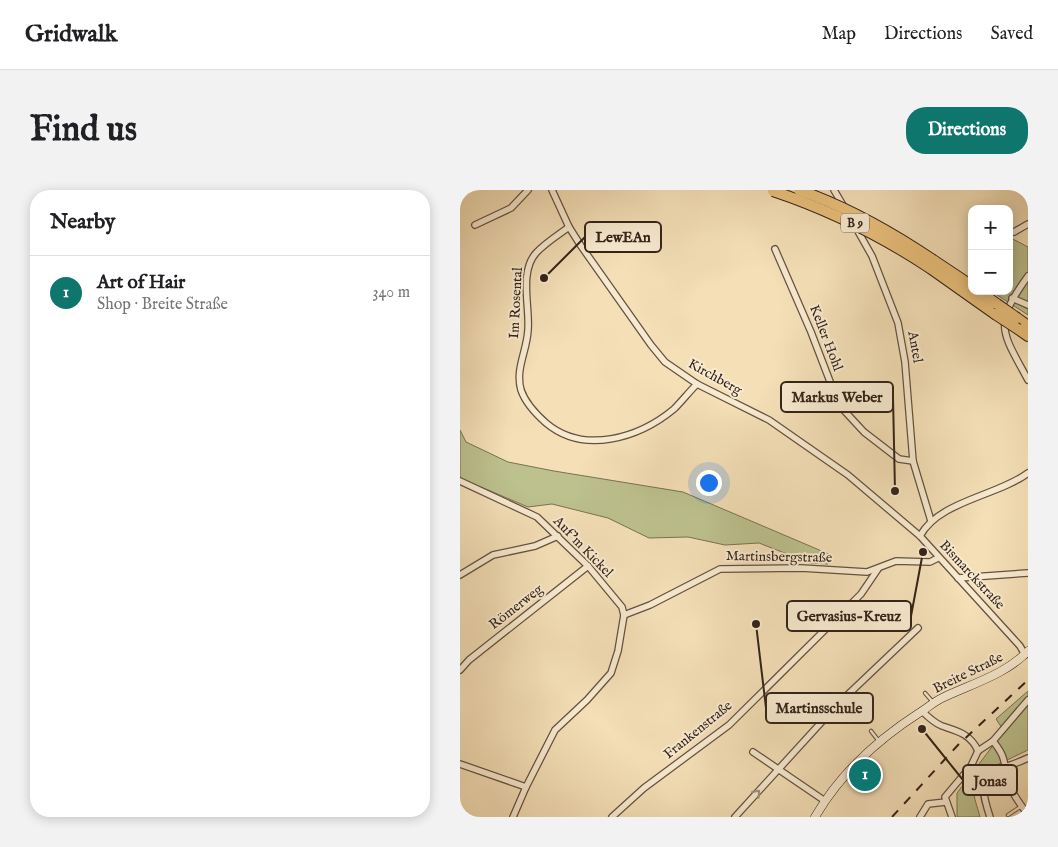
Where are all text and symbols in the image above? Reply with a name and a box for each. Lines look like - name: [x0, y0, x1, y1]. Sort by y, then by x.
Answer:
- text: Gridwalk: [25, 19, 117, 50]
- text: Map: [822, 23, 856, 46]
- text: Directions: [884, 23, 962, 46]
- text: Saved: [990, 23, 1033, 46]
- button: Directions: [906, 107, 1028, 154]
- text: Find us: [30, 108, 137, 153]
- map controls: [968, 205, 1013, 295]
- button: +: [968, 205, 1013, 250]
- text: Nearby: [50, 209, 115, 236]
- road number: B 9: [841, 213, 869, 232]
- callout: LewEAn: [585, 222, 661, 252]
- text: LewEAn: [595, 228, 651, 247]
- button: −: [968, 250, 1013, 295]
- street label: Im Rosental: [505, 267, 527, 339]
- text: Art of Hair: [97, 271, 185, 295]
- text: 1: [63, 283, 69, 303]
- text: 340 m: [372, 283, 410, 303]
- text: Shop · Breite Straße: [97, 295, 228, 315]
- street label: Keller Hohl: [805, 302, 847, 374]
- street label: Antel: [903, 329, 927, 364]
- street label: Kirchberg: [685, 355, 746, 399]
- callout: Markus Weber: [781, 382, 893, 412]
- text: Markus Weber: [791, 388, 883, 407]
- your location: [696, 470, 722, 496]
- street label: Auf'm Kickel: [548, 512, 617, 582]
- street label: Bismarckstraße: [935, 537, 1009, 614]
- street label: Martinsbergstraße: [726, 547, 833, 567]
- street label: Römerweg: [485, 580, 547, 634]
- callout: Gervasius-Kreuz: [787, 601, 911, 631]
- text: Gervasius-Kreuz: [797, 607, 901, 626]
- street label: Breite Straße: [930, 648, 1006, 698]
- callout: Martinsschule: [766, 693, 873, 723]
- street label: Frankenstraße: [660, 696, 736, 763]
- text: Martinsschule: [776, 699, 863, 718]
- pin: 1: [849, 756, 881, 794]
- callout: Jonas: [963, 765, 1017, 795]
- text: Jonas: [971, 772, 1007, 791]
- one-way arrow: [751, 790, 760, 799]

